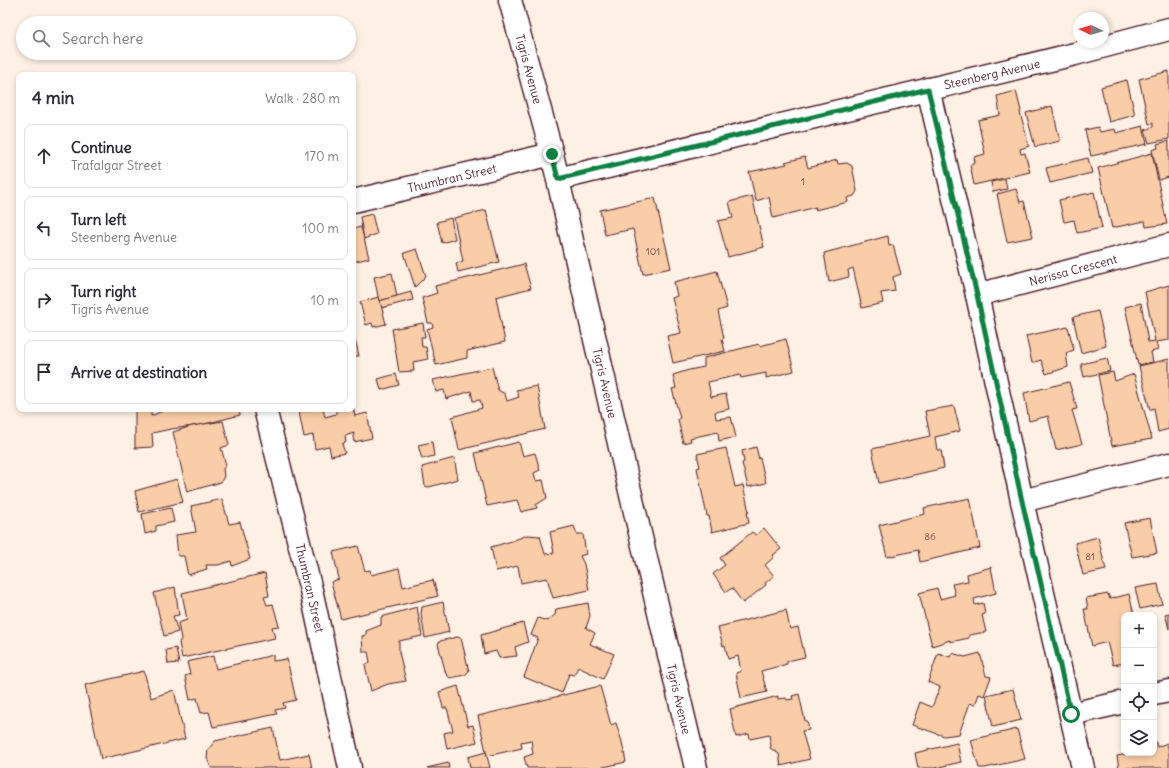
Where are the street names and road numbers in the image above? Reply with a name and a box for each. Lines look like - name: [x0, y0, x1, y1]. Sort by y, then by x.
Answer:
- street label: Tigris Avenue: [512, 32, 546, 106]
- street label: Steenberg Avenue: [943, 56, 1041, 92]
- street label: Thumbran Street: [406, 160, 498, 196]
- street label: Nerissa Crescent: [1027, 251, 1119, 289]
- street label: Tigris Avenue: [590, 346, 620, 420]
- street label: Thumbran Street: [292, 542, 328, 634]
- street label: Tigris Avenue: [664, 662, 694, 736]

